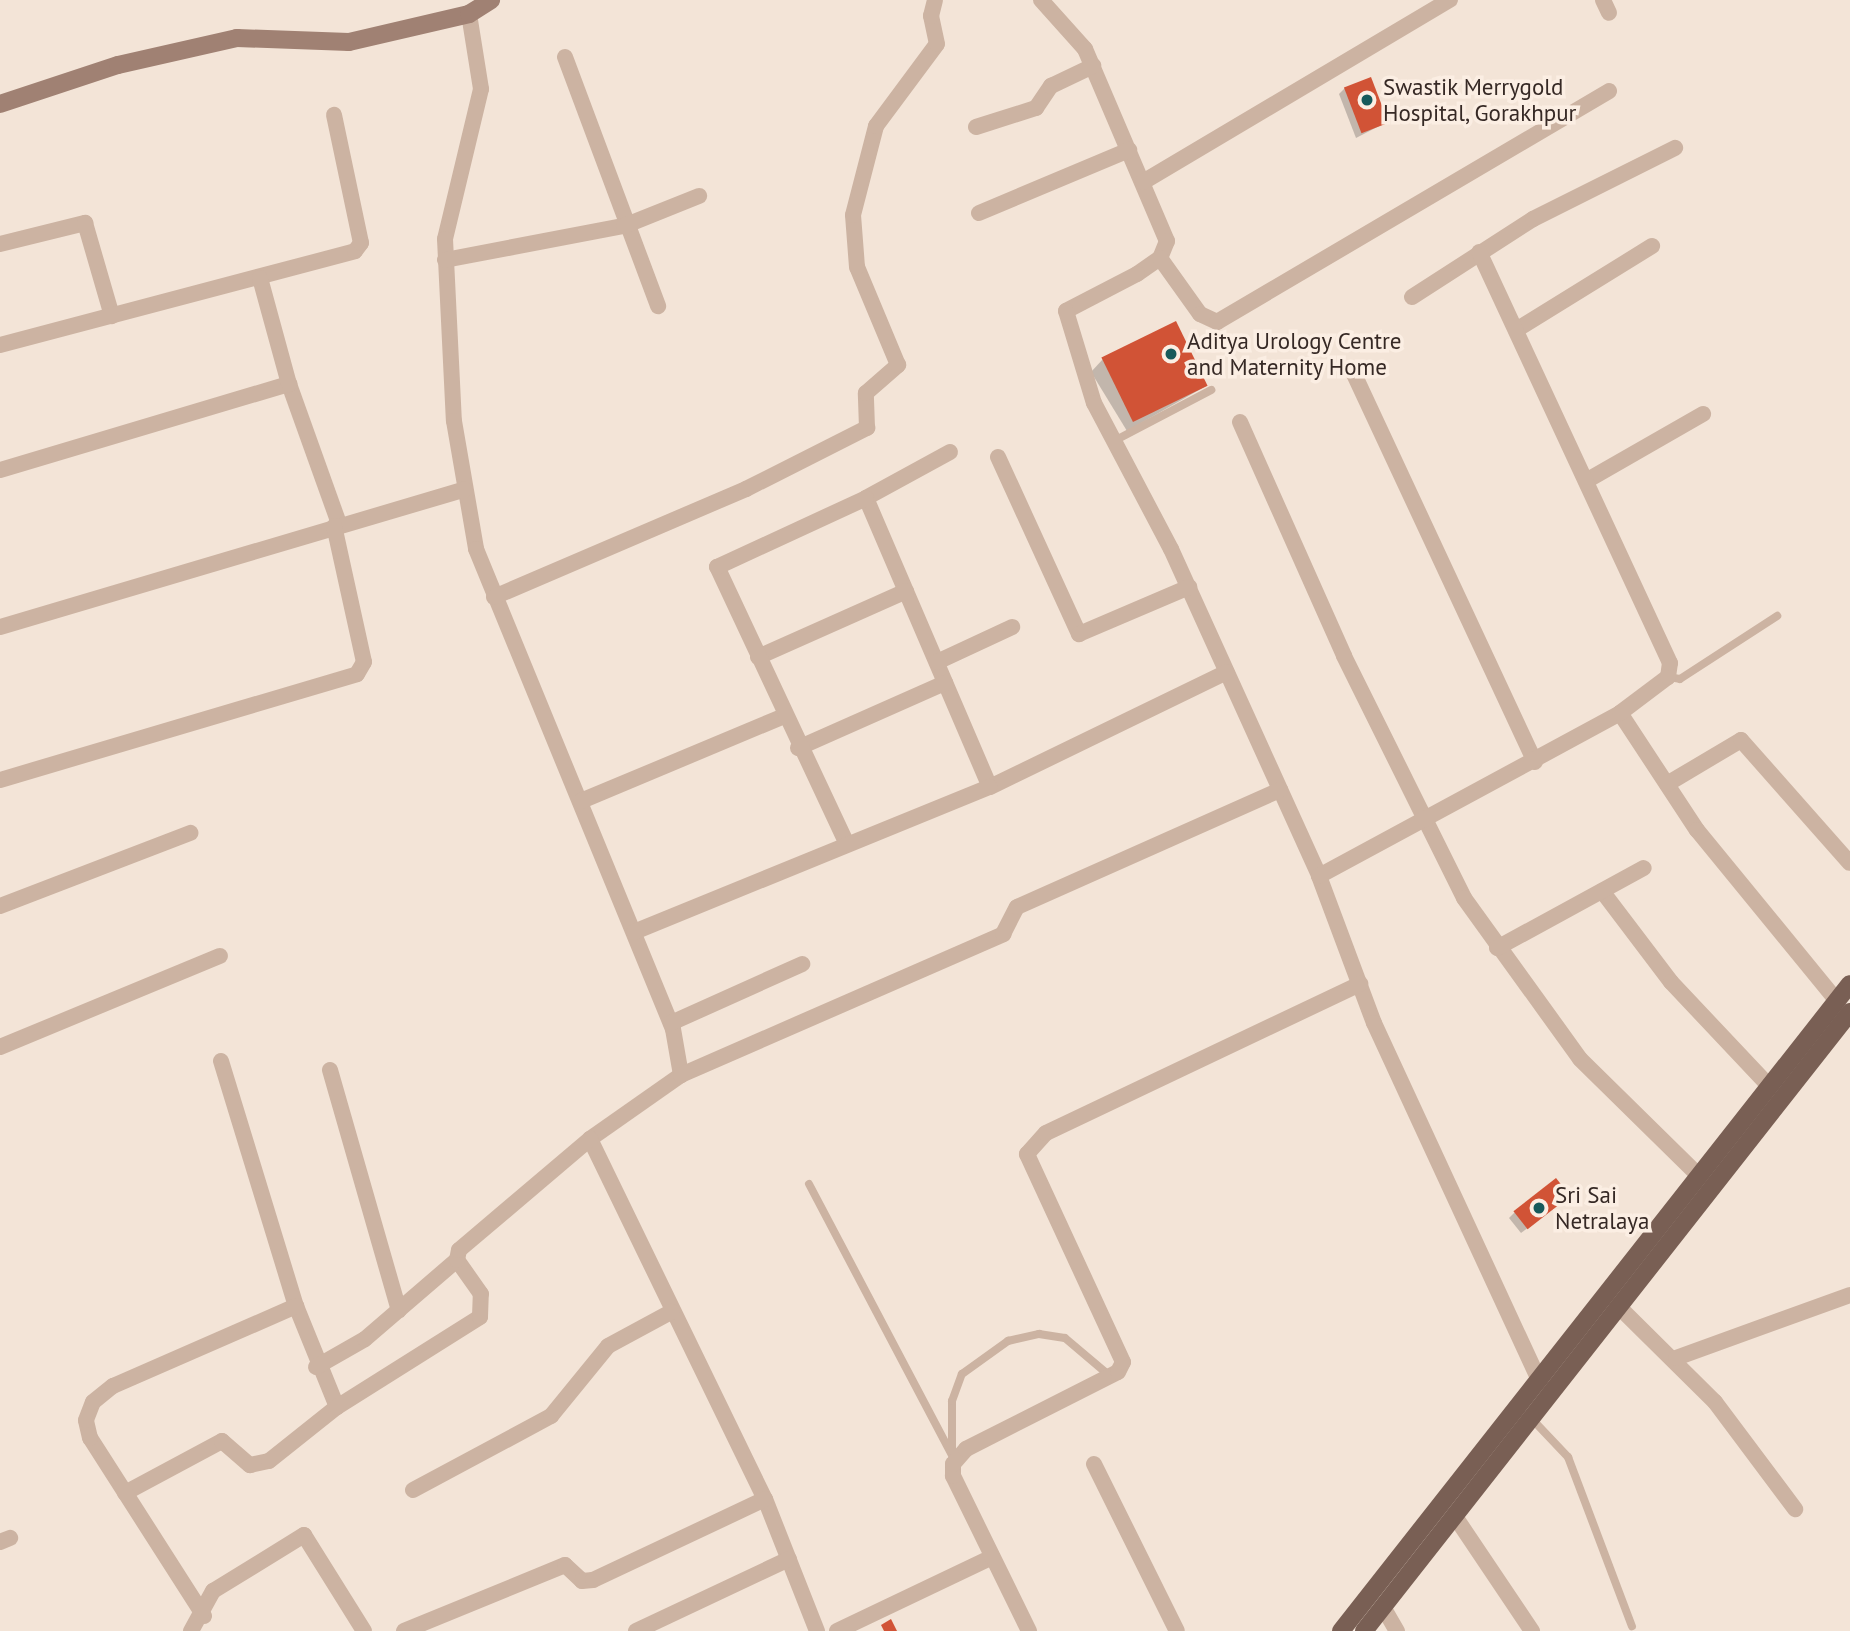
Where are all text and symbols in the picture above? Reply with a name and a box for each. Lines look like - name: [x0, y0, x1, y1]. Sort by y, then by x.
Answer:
- place label: Swastik Merrygold Hospital, Gorakhpur: [1383, 73, 1578, 127]
- marker: Swastik Merrygold Hospital, Gorakhpur: [1357, 90, 1377, 110]
- place label: Aditya Urology Centre and Maternity Home: [1187, 327, 1402, 381]
- marker: Aditya Urology Centre and Maternity Home: [1161, 344, 1181, 364]
- place label: Sri Sai Netralaya: [1555, 1181, 1649, 1235]
- marker: Sri Sai Netralaya: [1529, 1198, 1549, 1218]

